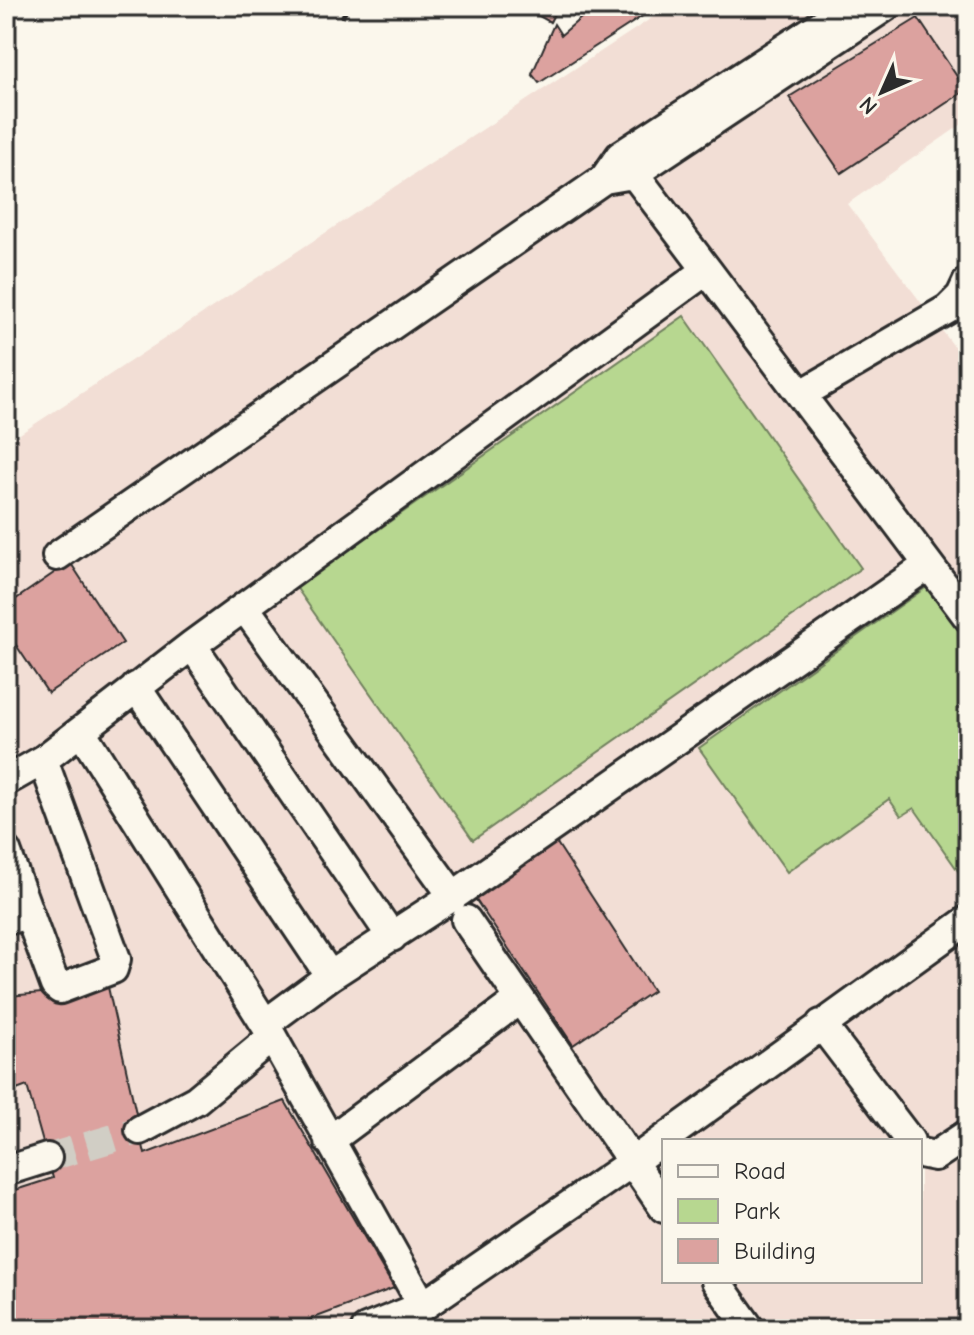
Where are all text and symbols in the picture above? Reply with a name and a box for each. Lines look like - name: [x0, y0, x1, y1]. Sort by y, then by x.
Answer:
- north arrow: [842, 52, 922, 132]
- text: N: [854, 91, 883, 120]
- legend: [662, 1139, 922, 1283]
- text: Road: [734, 1157, 786, 1185]
- text: Park: [734, 1197, 780, 1225]
- text: Building: [734, 1237, 816, 1265]

